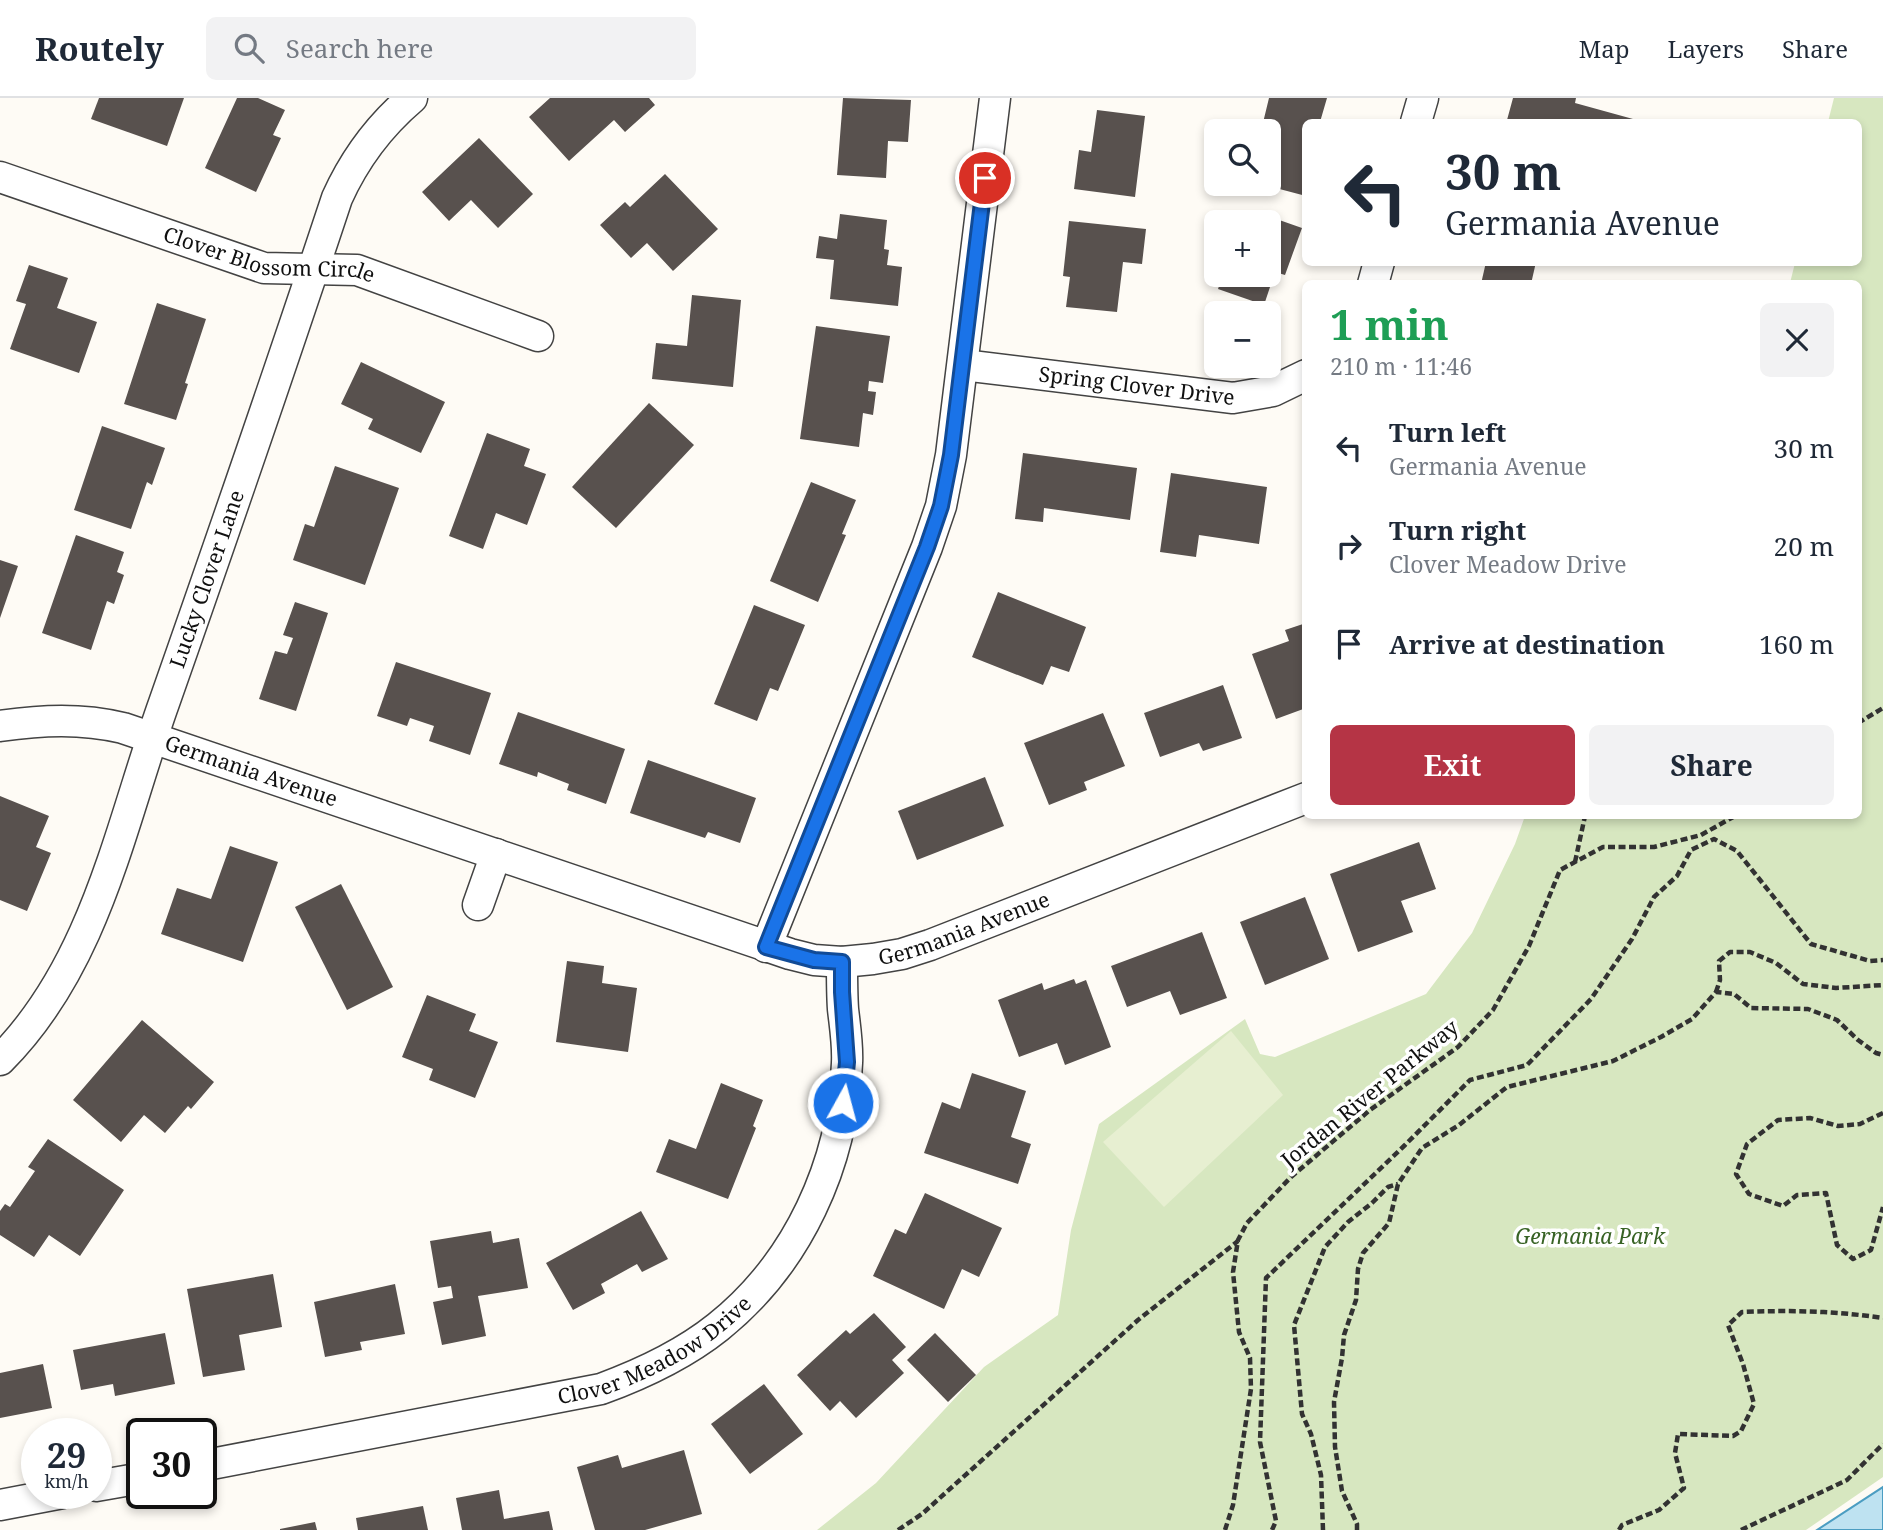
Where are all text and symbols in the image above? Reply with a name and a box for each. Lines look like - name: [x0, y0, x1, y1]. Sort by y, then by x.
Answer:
- search box: [206, 17, 696, 80]
- text: Routely: [35, 26, 164, 71]
- icon: search: [230, 29, 268, 67]
- text: Search here: [286, 30, 433, 66]
- text: Map: [1579, 32, 1630, 65]
- text: Layers: [1668, 32, 1744, 65]
- text: Share: [1782, 32, 1848, 65]
- map controls: [1204, 119, 1281, 378]
- button: search: [1204, 119, 1281, 196]
- text: 30 m: [1445, 138, 1561, 204]
- icon: left: [1330, 147, 1421, 238]
- pin: [955, 148, 1015, 208]
- icon: arrive: [966, 159, 1004, 197]
- text: Germania Avenue: [1445, 201, 1720, 244]
- button: +: [1204, 210, 1281, 287]
- street label: Clover Blossom Circle: [160, 219, 379, 288]
- text: 1 min: [1330, 295, 1449, 352]
- button: −: [1204, 301, 1281, 378]
- button: close: [1760, 303, 1834, 377]
- text: 210 m · 11:46: [1330, 350, 1472, 382]
- street label: Spring Clover Drive: [1037, 359, 1236, 411]
- text: Turn left: [1389, 414, 1506, 450]
- icon: left: [1330, 429, 1368, 467]
- text: 30 m: [1774, 430, 1834, 466]
- text: Germania Avenue: [1389, 450, 1587, 482]
- street label: Lucky Clover Lane: [162, 486, 250, 671]
- text: Turn right: [1389, 512, 1526, 548]
- icon: right: [1330, 527, 1368, 565]
- text: 20 m: [1774, 528, 1834, 564]
- text: Clover Meadow Drive: [1389, 548, 1627, 580]
- icon: arrive: [1330, 625, 1368, 663]
- text: Arrive at destination: [1389, 626, 1665, 662]
- text: 160 m: [1759, 626, 1834, 662]
- button: Exit: [1330, 725, 1575, 805]
- button: Share: [1589, 725, 1834, 805]
- street label: Germania Avenue: [161, 728, 341, 813]
- street label: Germania Avenue: [876, 885, 1053, 971]
- street label: Jordan River Parkway: [1274, 1013, 1464, 1174]
- position arrow: [806, 1066, 880, 1140]
- park label: Germania Park: [1515, 1222, 1666, 1250]
- street label: Clover Meadow Drive: [555, 1289, 757, 1410]
- speed limit sign: 30: [126, 1418, 217, 1509]
- text: 29: [47, 1431, 86, 1478]
- text: km/h: [44, 1469, 89, 1493]

